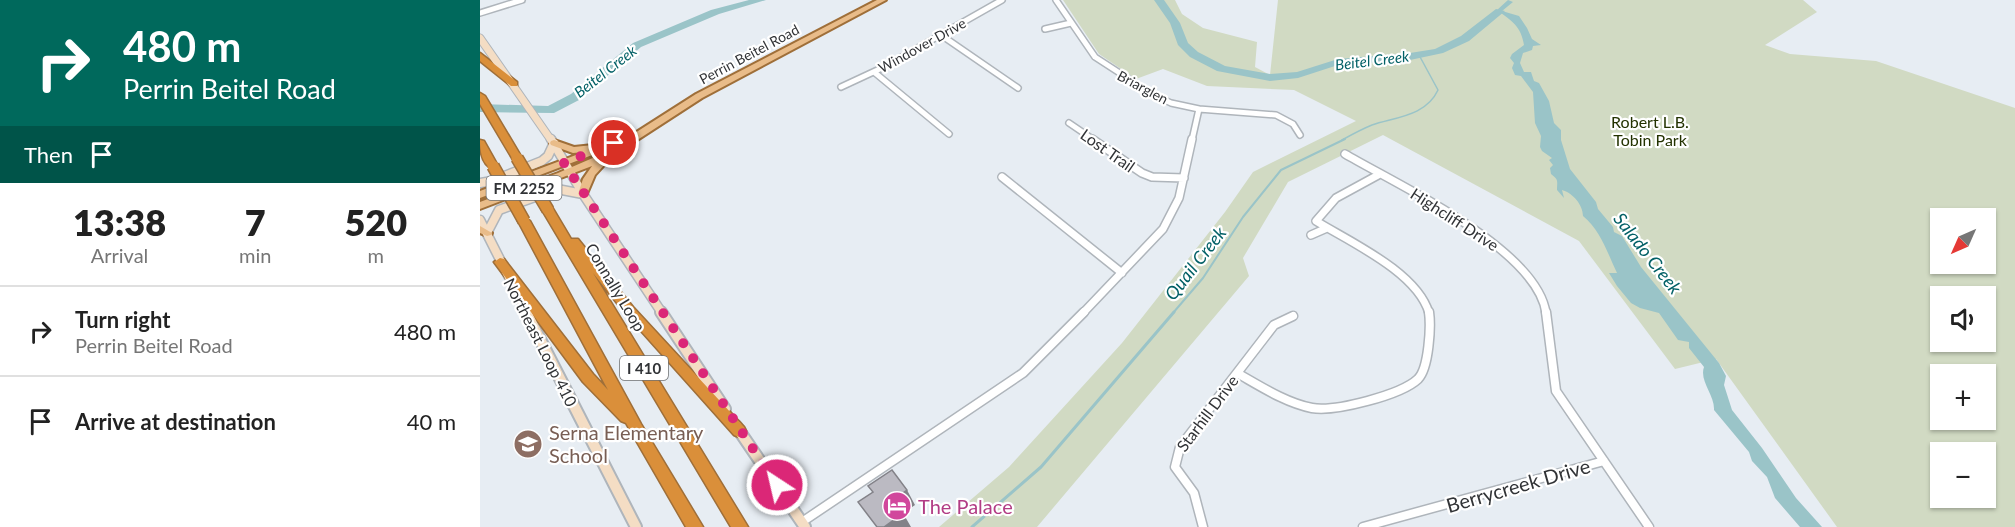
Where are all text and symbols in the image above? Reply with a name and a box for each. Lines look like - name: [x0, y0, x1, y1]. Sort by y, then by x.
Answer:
- street label: Windover Drive: [875, 14, 969, 76]
- text: 480 m: [123, 21, 241, 71]
- street label: Perrin Beitel Road: [696, 21, 802, 87]
- icon: right: [24, 24, 102, 102]
- water label: Beitel Creek: [570, 40, 641, 101]
- water label: Beitel Creek: [1334, 46, 1411, 73]
- street label: Briarglen: [1115, 67, 1171, 107]
- text: Perrin Beitel Road: [123, 72, 336, 105]
- park label: Robert L.B. Tobin Park: [1611, 112, 1689, 149]
- pin: [588, 117, 639, 168]
- street label: Lost Trail: [1077, 124, 1139, 176]
- icon: arrive: [597, 126, 630, 159]
- icon: arrive: [85, 138, 118, 171]
- text: Then: [24, 141, 73, 168]
- road number: FM 2252: [486, 176, 562, 200]
- street label: Highcliff Drive: [1407, 184, 1503, 254]
- text: 13:38: [73, 200, 166, 244]
- text: 7: [245, 200, 266, 244]
- text: 520: [344, 200, 407, 244]
- water label: Salado Creek: [1609, 208, 1687, 298]
- north arrow: [1930, 208, 1996, 274]
- map controls: [1930, 208, 1996, 508]
- water label: Quail Creek: [1159, 222, 1231, 304]
- street label: Connally Loop: [582, 239, 650, 335]
- text: Arrival: [91, 243, 148, 267]
- text: min: [239, 243, 271, 267]
- text: m: [367, 243, 384, 267]
- street label: Northeast Loop 410: [500, 275, 582, 409]
- button: sound: [1930, 286, 1996, 352]
- text: Turn right: [75, 306, 170, 333]
- icon: right: [24, 315, 57, 348]
- text: 480 m: [394, 318, 456, 345]
- text: Perrin Beitel Road: [75, 333, 233, 357]
- road number: I 410: [620, 356, 668, 380]
- button: +: [1930, 364, 1996, 430]
- street label: Starhill Drive: [1172, 371, 1242, 455]
- icon: arrive: [24, 405, 57, 438]
- text: Arrive at destination: [75, 408, 276, 435]
- text: 40 m: [407, 408, 456, 435]
- place label: Serna Elementary School: [549, 420, 704, 467]
- school or university icon: Serna Elementary School: [512, 428, 544, 460]
- button: −: [1930, 442, 1996, 508]
- position arrow: [745, 453, 809, 517]
- street label: Berrycreek Drive: [1443, 453, 1593, 517]
- hotel icon: The Palace: [881, 490, 913, 522]
- place label: The Palace: [918, 494, 1013, 518]

